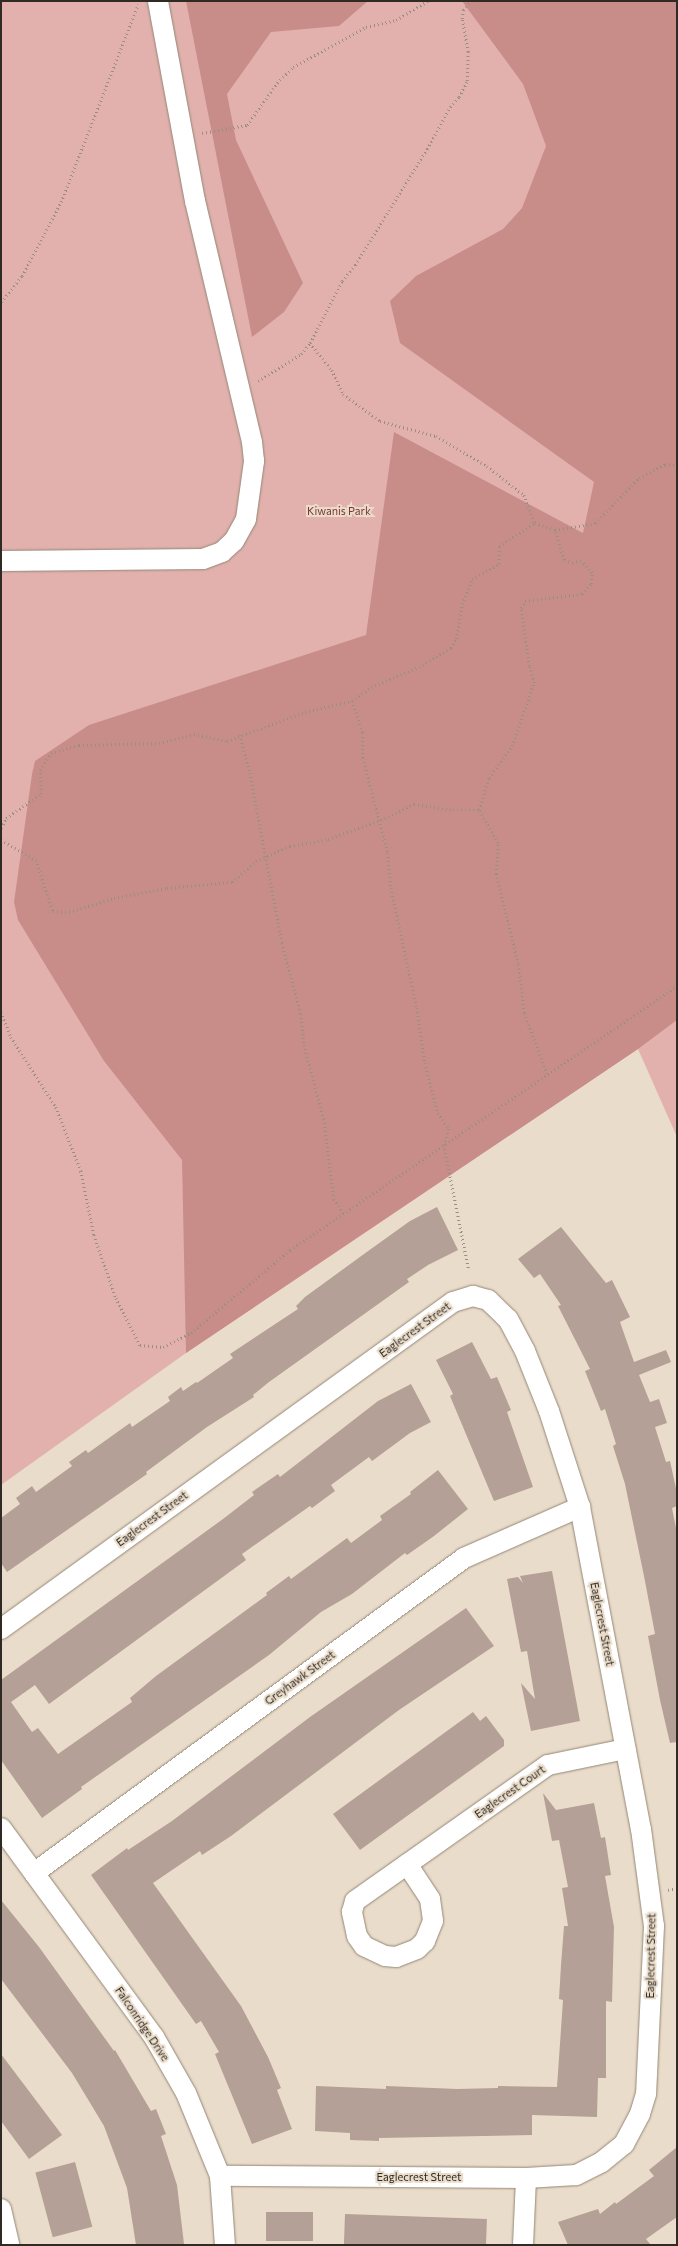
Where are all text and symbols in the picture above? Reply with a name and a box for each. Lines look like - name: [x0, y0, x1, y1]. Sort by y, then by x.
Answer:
- park label: Kiwanis Park: [307, 504, 371, 518]
- street label: Eaglecrest Street: [377, 1300, 453, 1360]
- street label: Eaglecrest Street: [114, 1489, 190, 1549]
- street label: Eaglecrest Street: [587, 1581, 617, 1667]
- street label: Greyhawk Street: [262, 1648, 338, 1708]
- street label: Eaglecrest Court: [472, 1763, 548, 1821]
- street label: Eaglecrest Street: [644, 1913, 658, 1999]
- street label: Falconridge Drive: [112, 1984, 172, 2064]
- street label: Eaglecrest Street: [377, 2170, 461, 2184]

